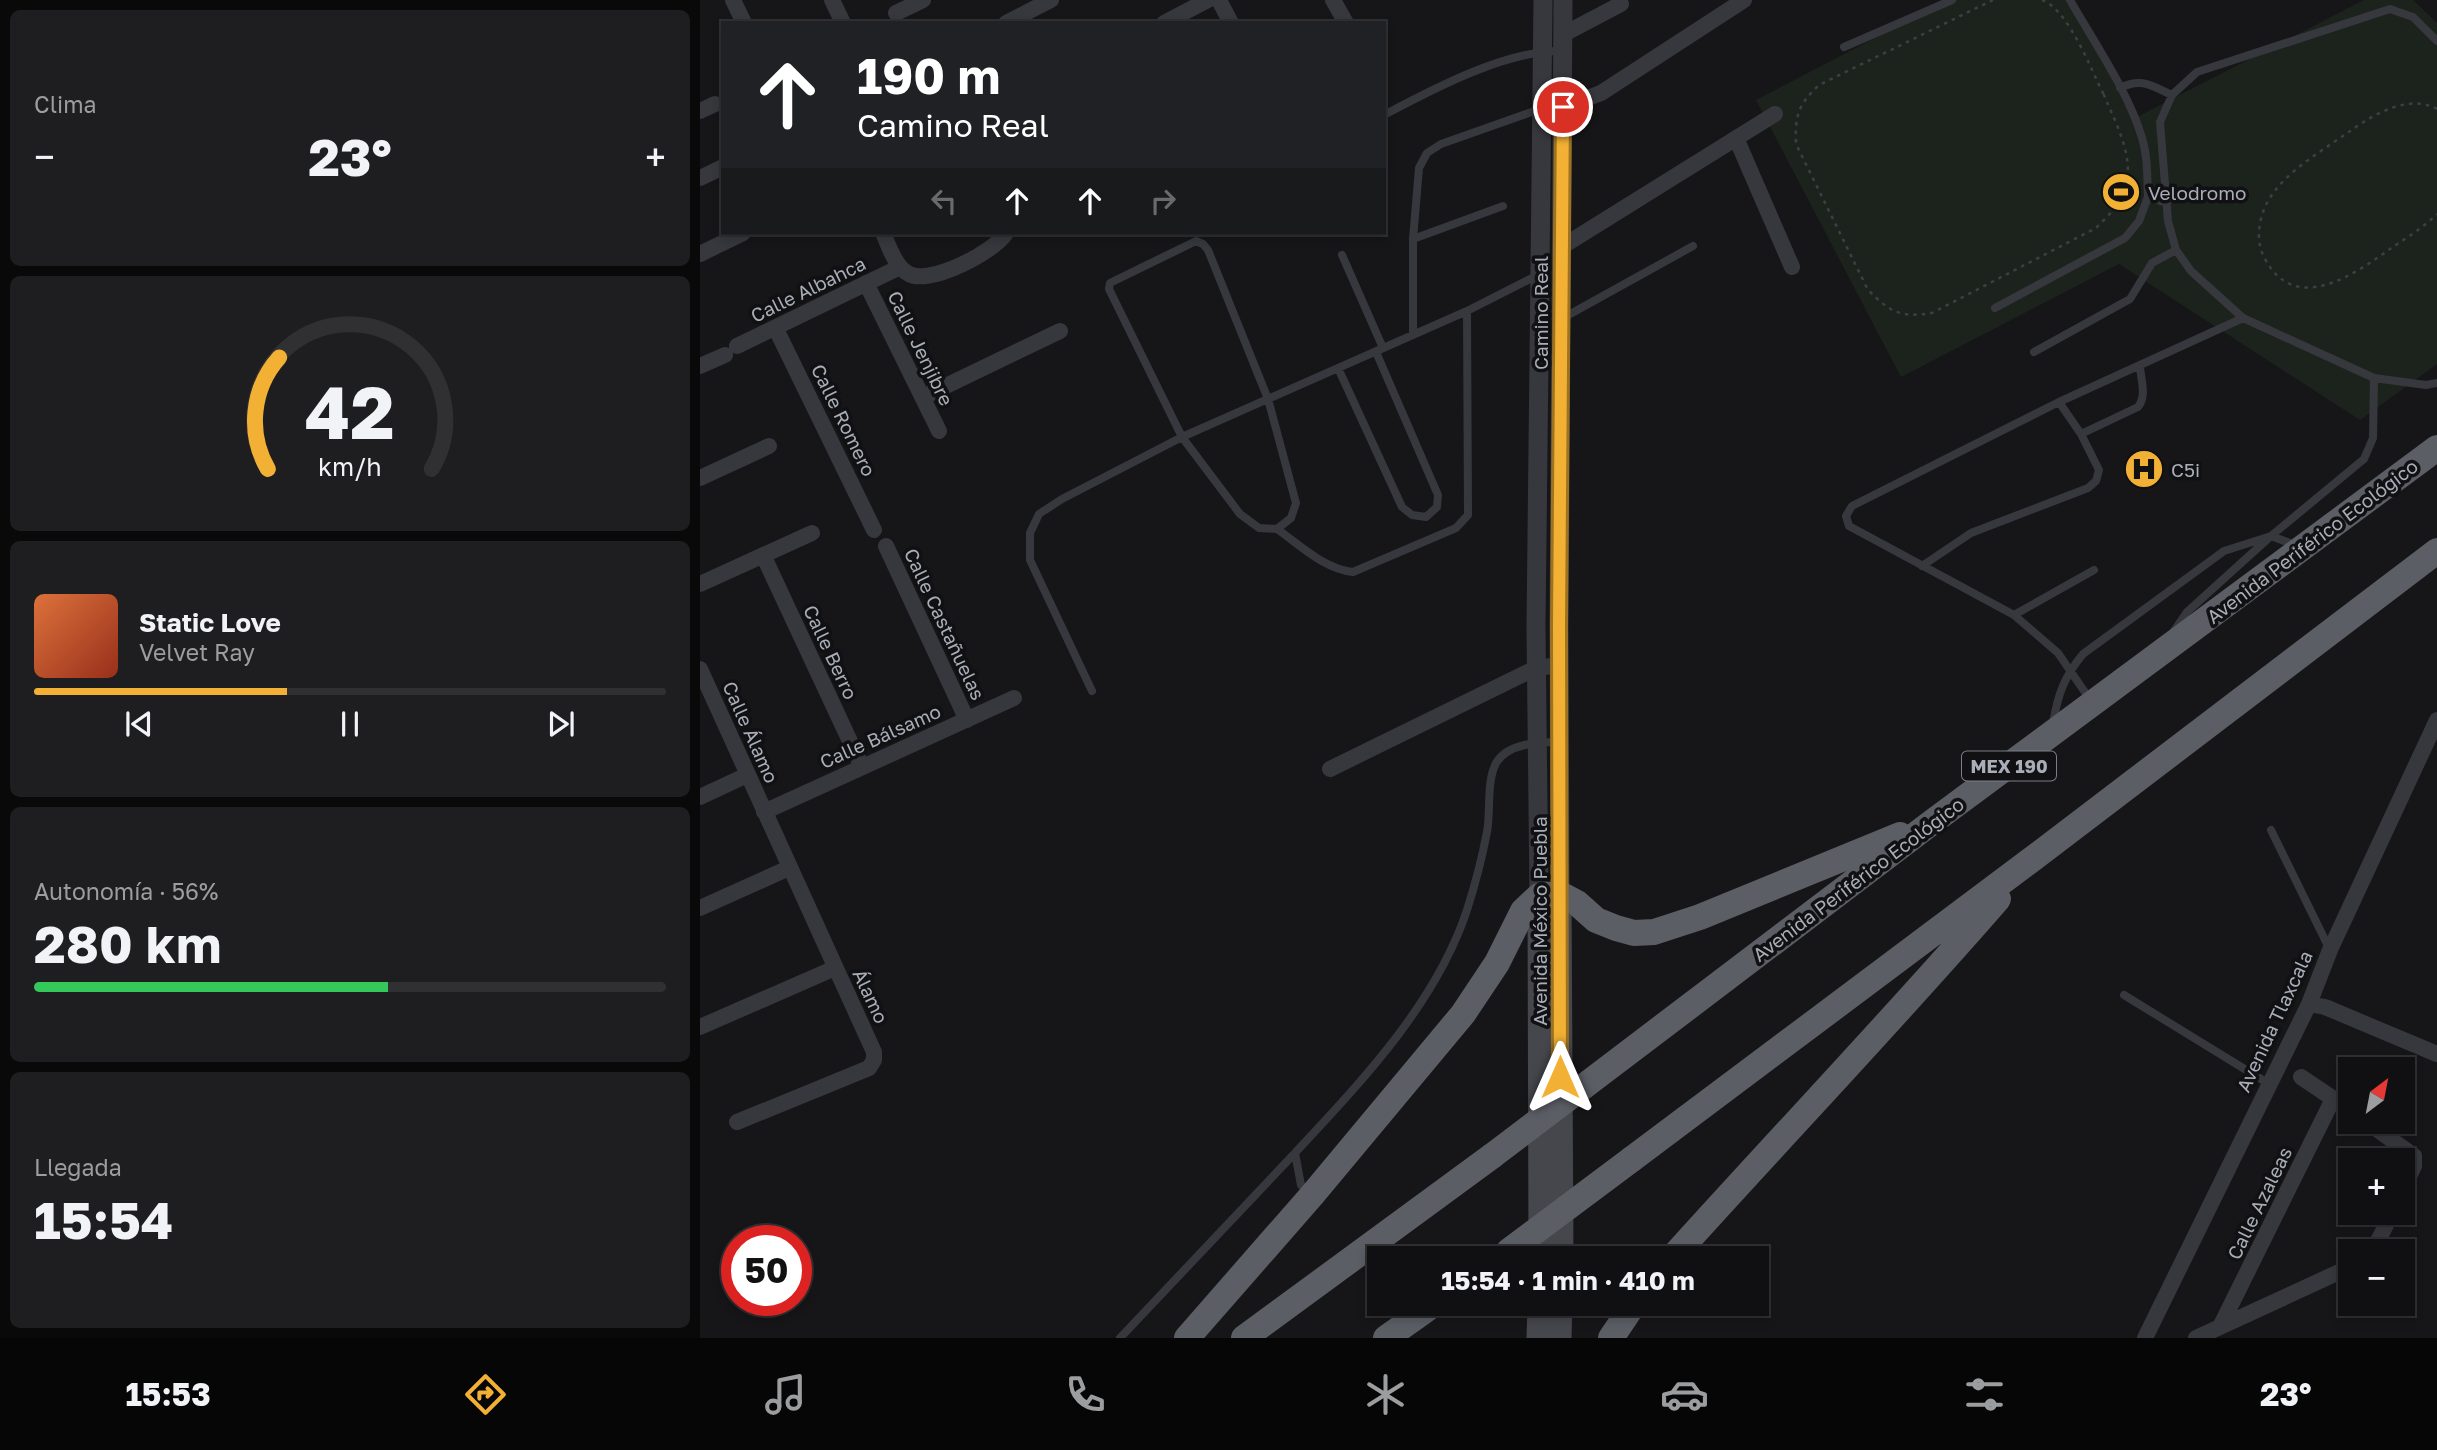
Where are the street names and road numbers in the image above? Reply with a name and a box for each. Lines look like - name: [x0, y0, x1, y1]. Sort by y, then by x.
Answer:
- street label: Calle Albahca: [747, 251, 869, 327]
- street label: Camino Real: [1529, 256, 1552, 370]
- street label: Calle Jenjibre: [883, 287, 959, 409]
- street label: Calle Romero: [807, 360, 881, 480]
- street label: Avenida Periférico Ecológico: [2202, 454, 2422, 628]
- street label: Calle Castañuelas: [900, 545, 990, 703]
- street label: Calle Berro: [799, 601, 863, 703]
- street label: Calle Álamo: [718, 678, 784, 786]
- street label: Calle Bálsamo: [816, 699, 944, 773]
- road number: MEX 190: [1962, 752, 2056, 780]
- street label: Avenida Periférico Ecológico: [1748, 792, 1968, 966]
- street label: Avenida México Puebla: [1528, 816, 1551, 1026]
- street label: Avenida Tlaxcala: [2231, 947, 2317, 1095]
- street label: Álamo: [848, 965, 894, 1027]
- street label: Calle Azaleas: [2222, 1143, 2296, 1263]

